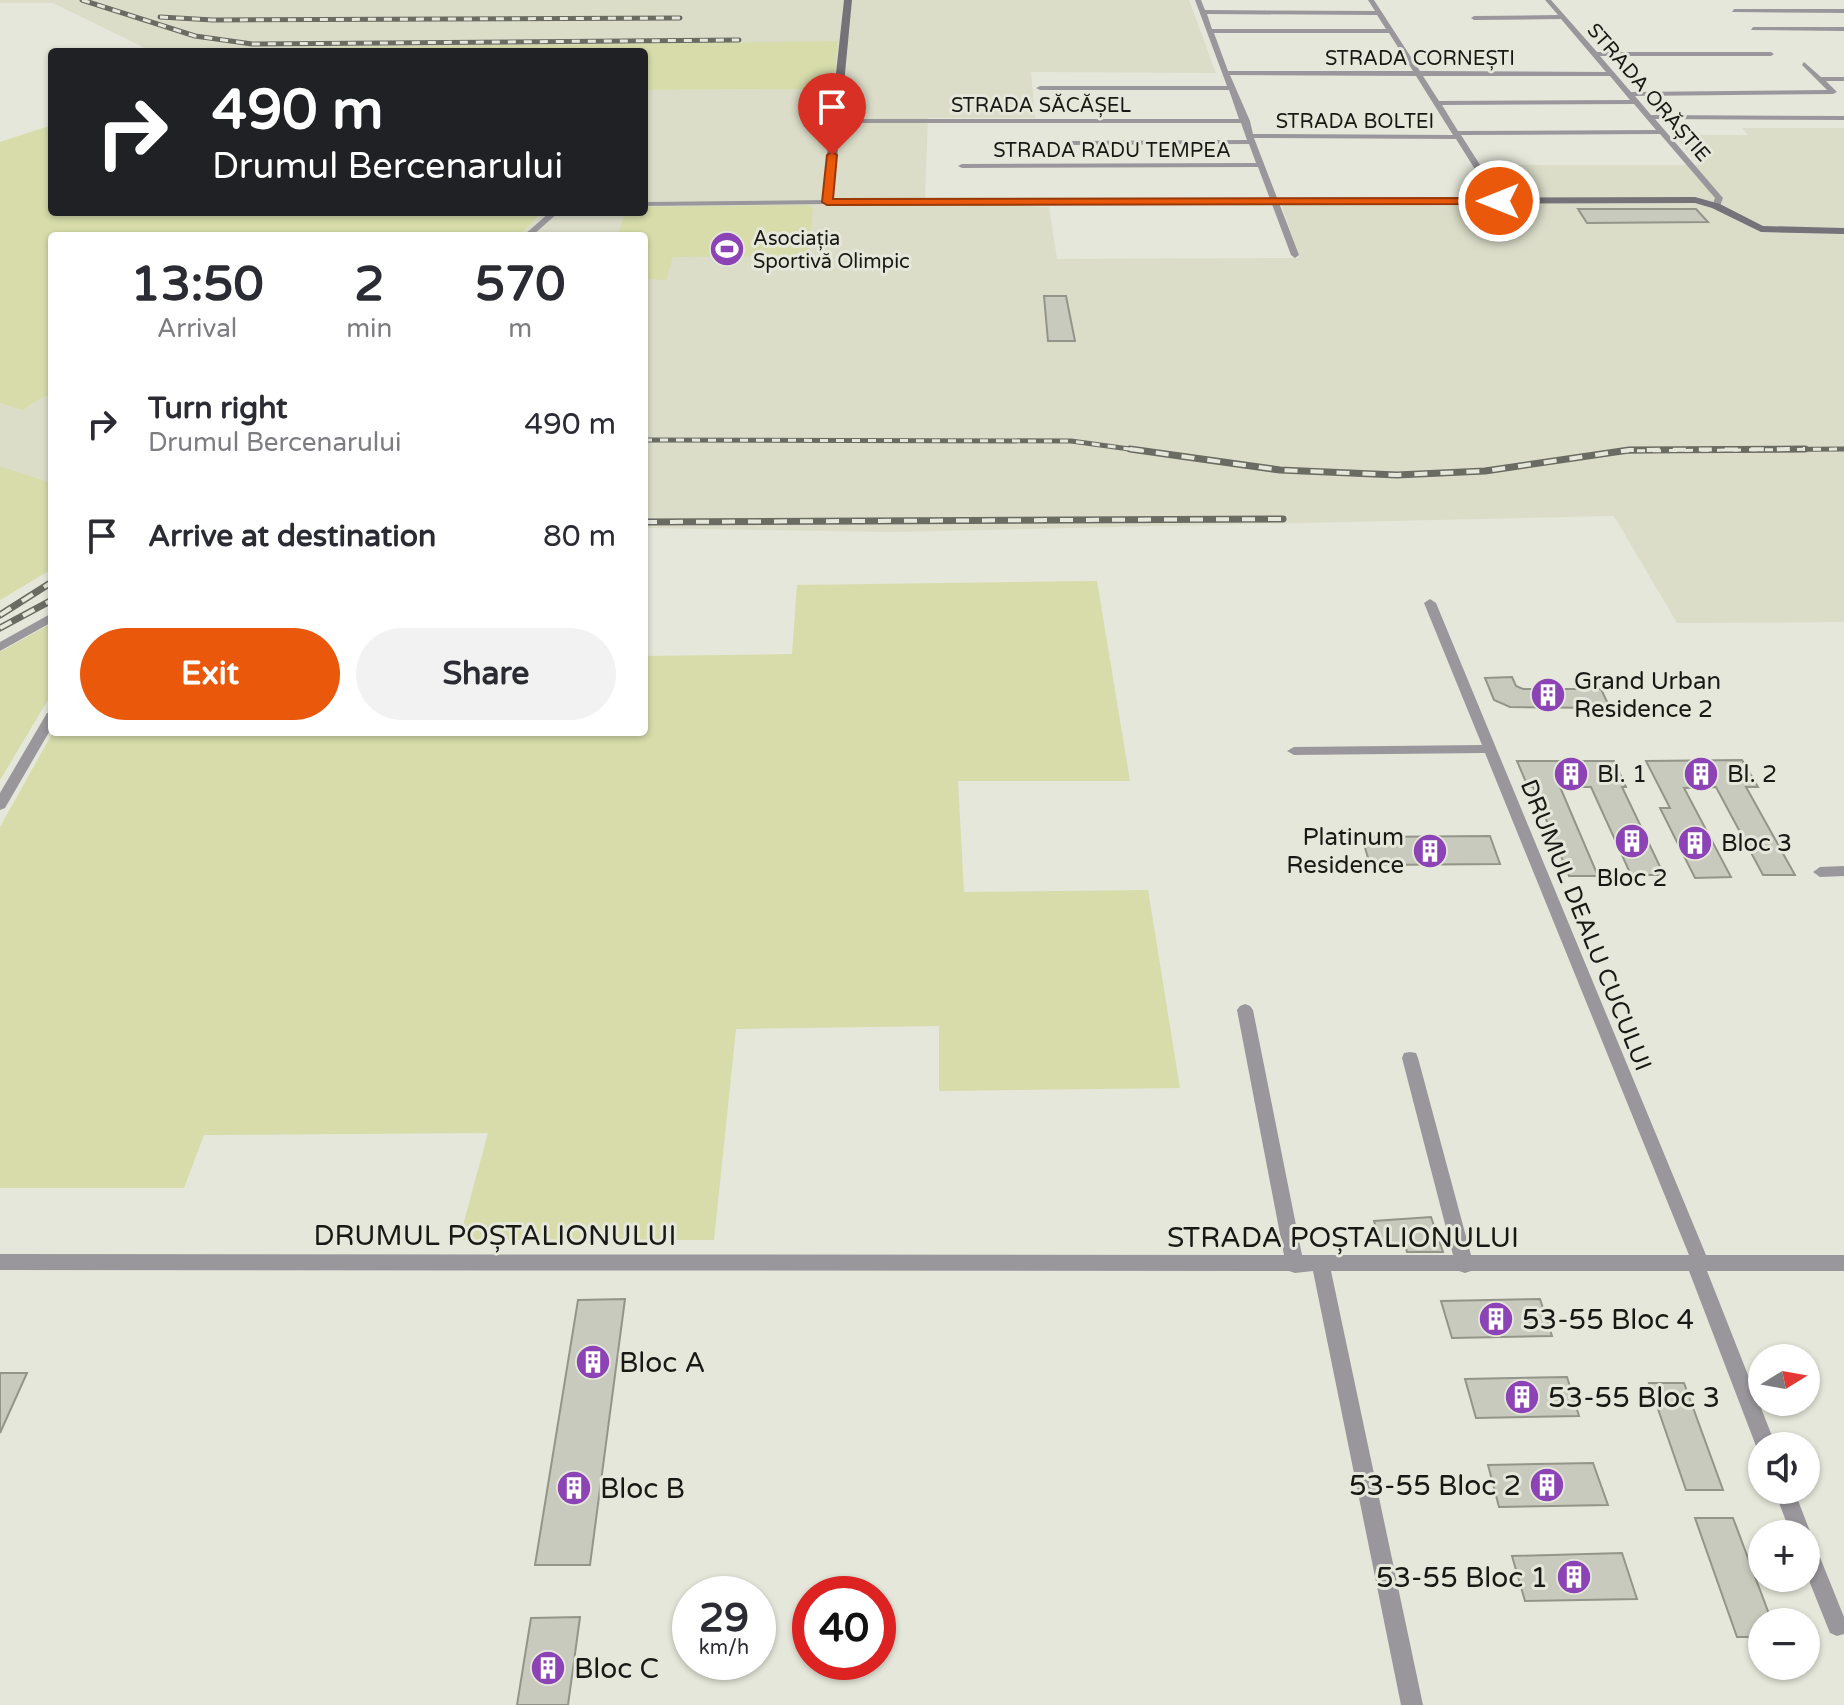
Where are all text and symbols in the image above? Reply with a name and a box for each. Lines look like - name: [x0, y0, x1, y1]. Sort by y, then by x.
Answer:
- street label: STRADA ORĂȘTIE: [1582, 18, 1716, 167]
- street label: STRADA CORNEȘTI: [1325, 47, 1515, 71]
- pin: [798, 73, 866, 155]
- text: 490 m: [212, 77, 383, 144]
- icon: right: [80, 80, 184, 184]
- icon: arrive: [810, 85, 854, 129]
- street label: STRADA SĂCĂȘEL: [951, 93, 1132, 118]
- street label: STRADA BOLTEI: [1276, 110, 1434, 134]
- street label: STRADA RADU TEMPEA: [993, 139, 1231, 163]
- text: Drumul Bercenarului: [212, 145, 563, 188]
- position arrow: [1457, 159, 1541, 243]
- place label: Asociația Sportivă Olimpic: [753, 227, 910, 274]
- sports icon: Asociația Sportivă Olimpic: [708, 230, 746, 268]
- text: 13:50: [131, 256, 264, 314]
- text: 2: [354, 256, 384, 314]
- text: 570: [475, 256, 565, 314]
- text: Arrival: [157, 313, 237, 344]
- text: min: [346, 313, 392, 344]
- text: m: [508, 313, 532, 344]
- text: Turn right: [148, 390, 288, 427]
- icon: right: [80, 402, 124, 446]
- text: 490 m: [524, 406, 616, 443]
- text: Drumul Bercenarului: [148, 427, 402, 458]
- icon: arrive: [80, 514, 124, 558]
- text: Arrive at destination: [148, 518, 436, 555]
- text: 80 m: [543, 518, 616, 555]
- button: Exit: [80, 628, 340, 720]
- button: Share: [356, 628, 616, 720]
- place label: Grand Urban Residence 2: [1574, 667, 1721, 724]
- building icon: Grand Urban Residence 2: [1529, 676, 1567, 714]
- building icon: Bl. 1: [1552, 755, 1590, 793]
- building icon: Bl. 2: [1682, 755, 1720, 793]
- place label: Bl. 1: [1597, 760, 1647, 789]
- place label: Bl. 2: [1727, 760, 1777, 789]
- street label: DRUMUL DEALU CUCULUI: [1514, 775, 1657, 1075]
- building icon: Bloc 2: [1613, 822, 1651, 860]
- place label: Platinum Residence: [1286, 823, 1404, 880]
- building icon: Bloc 3: [1676, 824, 1714, 862]
- place label: Bloc 3: [1721, 829, 1792, 858]
- building icon: Platinum Residence: [1411, 832, 1449, 870]
- place label: Bloc 2: [1596, 864, 1668, 893]
- street label: DRUMUL POȘTALIONULUI: [313, 1219, 677, 1253]
- street label: STRADA POȘTALIONULUI: [1167, 1221, 1519, 1255]
- building icon: 53-55 Bloc 4: [1477, 1300, 1515, 1338]
- place label: 53-55 Bloc 4: [1522, 1303, 1694, 1337]
- building icon: Bloc A: [574, 1343, 612, 1381]
- north arrow: [1748, 1344, 1820, 1416]
- map controls: [1748, 1344, 1820, 1680]
- place label: Bloc A: [619, 1346, 705, 1380]
- building icon: 53-55 Bloc 3: [1503, 1378, 1541, 1416]
- place label: 53-55 Bloc 3: [1548, 1381, 1720, 1415]
- button: sound: [1748, 1432, 1820, 1504]
- building icon: 53-55 Bloc 2: [1528, 1466, 1566, 1504]
- building icon: Bloc B: [555, 1469, 593, 1507]
- place label: 53-55 Bloc 2: [1349, 1469, 1521, 1503]
- place label: Bloc B: [600, 1472, 685, 1506]
- button: +: [1748, 1520, 1820, 1592]
- building icon: 53-55 Bloc 1: [1555, 1558, 1593, 1596]
- place label: 53-55 Bloc 1: [1376, 1561, 1548, 1595]
- speed limit sign: 40: [792, 1576, 896, 1680]
- text: 29: [699, 1594, 749, 1642]
- button: −: [1748, 1608, 1820, 1680]
- text: km/h: [699, 1636, 749, 1660]
- building icon: Bloc C: [529, 1649, 567, 1687]
- place label: Bloc C: [574, 1652, 659, 1686]

